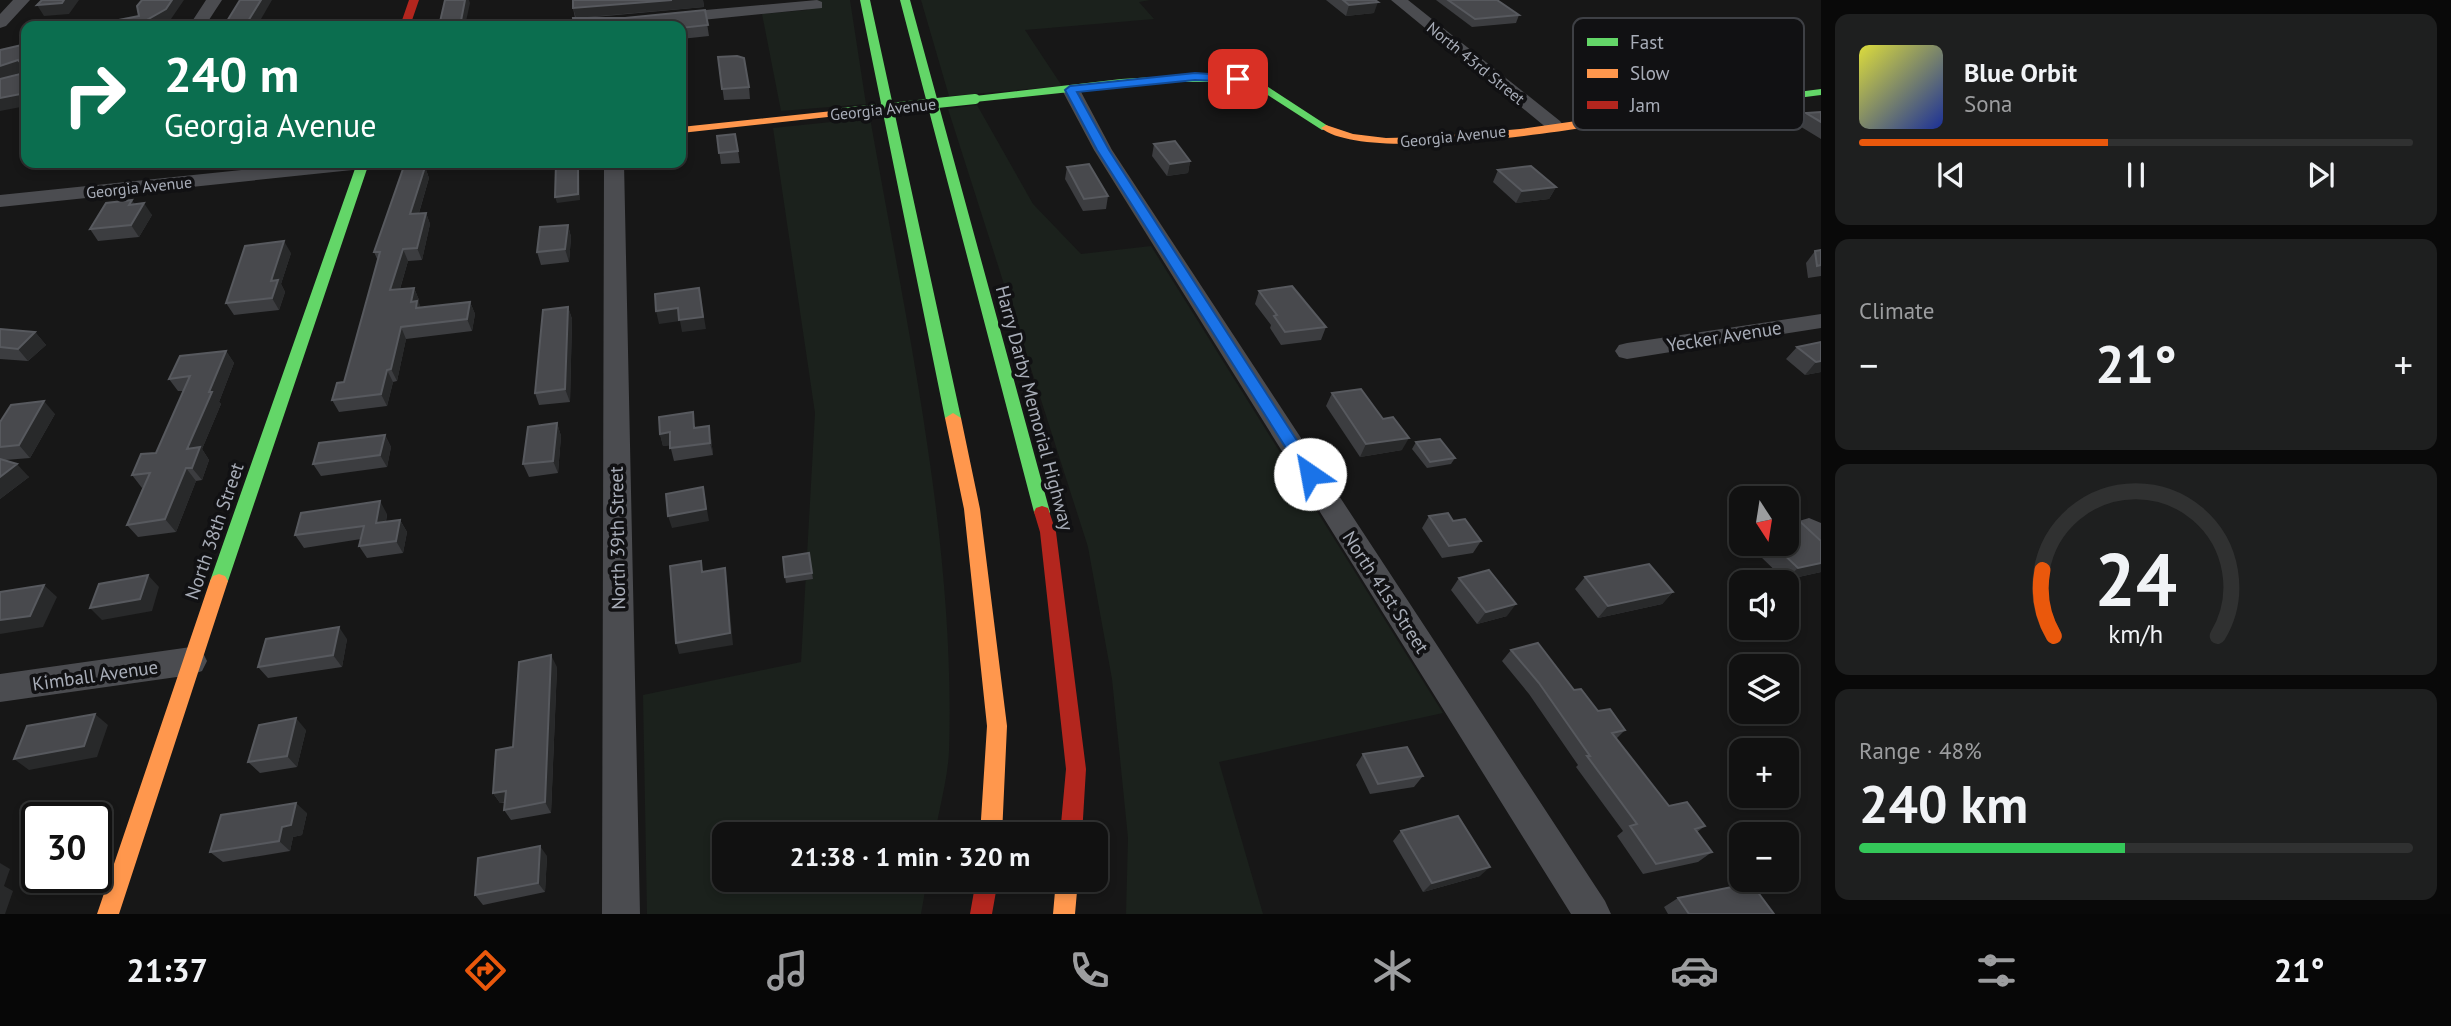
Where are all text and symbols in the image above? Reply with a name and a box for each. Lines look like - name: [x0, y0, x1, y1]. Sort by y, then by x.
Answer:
- street label: North 43rd Street: [1423, 17, 1529, 109]
- legend: [1573, 18, 1804, 130]
- text: Fast: [1630, 30, 1664, 54]
- text: 240 m: [164, 42, 299, 106]
- icon: right: [49, 49, 140, 140]
- pin: [1208, 49, 1268, 109]
- text: Blue Orbit: [1964, 56, 2077, 89]
- icon: arrive: [1219, 60, 1257, 98]
- text: Slow: [1630, 61, 1670, 85]
- text: Sona: [1964, 89, 2013, 118]
- street label: Georgia Avenue: [829, 93, 937, 125]
- text: Jam: [1629, 93, 1660, 117]
- text: Georgia Avenue: [164, 104, 377, 146]
- street label: Georgia Avenue: [1399, 120, 1507, 152]
- icon: previous: [1932, 156, 1970, 194]
- icon: pause: [2117, 156, 2155, 194]
- icon: next: [2302, 156, 2340, 194]
- street label: Georgia Avenue: [85, 171, 193, 203]
- street label: Harry Darby Memorial Highway: [991, 283, 1079, 533]
- text: Climate: [1859, 296, 1934, 325]
- street label: Yecker Avenue: [1665, 315, 1783, 357]
- text: 21°: [2095, 330, 2177, 397]
- text: −: [1859, 340, 1878, 389]
- text: +: [2394, 340, 2413, 389]
- position arrow: [1273, 437, 1347, 511]
- street label: North 38th Street: [179, 459, 249, 603]
- street label: North 39th Street: [604, 466, 630, 610]
- north arrow: [1729, 486, 1799, 556]
- map controls: [1729, 486, 1799, 892]
- street label: North 41st Street: [1338, 526, 1435, 658]
- text: 24: [2095, 532, 2177, 626]
- button: sound: [1729, 570, 1799, 640]
- text: km/h: [2109, 617, 2163, 649]
- street label: Kimball Avenue: [31, 654, 159, 696]
- button: layers: [1729, 654, 1799, 724]
- text: Range · 48%: [1859, 736, 1982, 765]
- button: +: [1729, 738, 1799, 808]
- text: 240 km: [1859, 770, 2028, 837]
- speed limit sign: 30: [21, 802, 112, 893]
- button: −: [1729, 822, 1799, 892]
- text: 21:38 · 1 min · 320 m: [790, 840, 1030, 873]
- icon: directions: [461, 946, 510, 995]
- icon: music: [763, 946, 812, 995]
- icon: phone: [1065, 946, 1114, 995]
- icon: climate: [1368, 946, 1417, 995]
- icon: car: [1670, 946, 1719, 995]
- icon: filters: [1972, 946, 2021, 995]
- text: 21:37: [127, 949, 208, 991]
- text: 21°: [2274, 949, 2324, 991]

